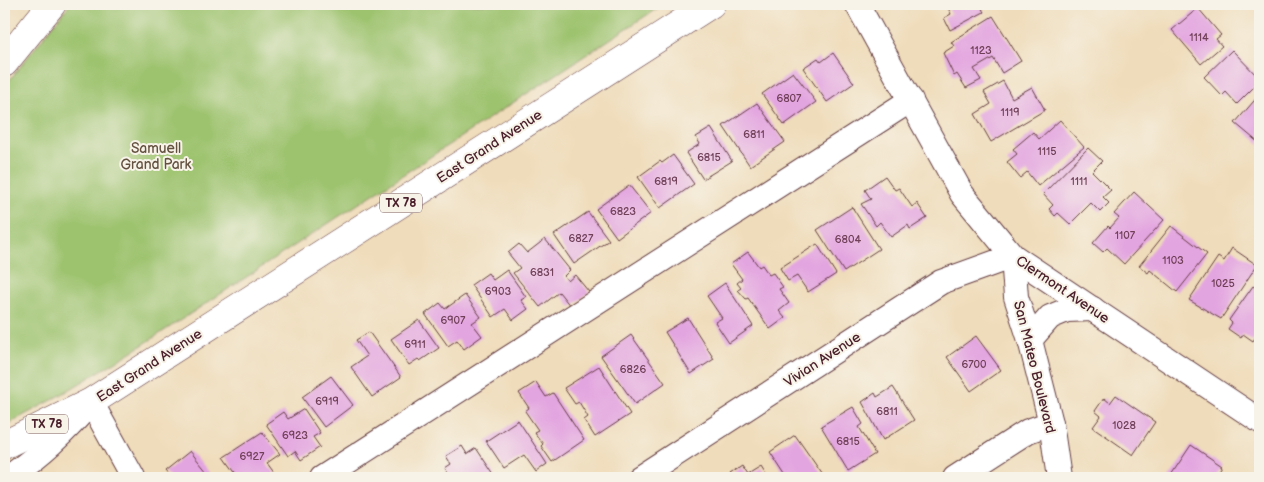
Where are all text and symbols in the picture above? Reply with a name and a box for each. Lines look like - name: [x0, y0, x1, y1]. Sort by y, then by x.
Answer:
- house number: 1114: [1189, 31, 1209, 44]
- house number: 1123: [970, 44, 992, 57]
- house number: 6807: [776, 92, 802, 105]
- street label: East Grand Avenue: [433, 106, 545, 187]
- house number: 1119: [1000, 106, 1020, 119]
- house number: 6811: [743, 128, 765, 141]
- park label: Samuell Grand Park: [121, 140, 192, 173]
- house number: 1115: [1037, 145, 1057, 158]
- house number: 6815: [697, 151, 721, 164]
- house number: 6819: [654, 175, 678, 188]
- house number: 1111: [1070, 175, 1088, 188]
- road number: TX 78: [380, 194, 422, 212]
- house number: 6823: [610, 205, 636, 218]
- house number: 1107: [1115, 229, 1136, 242]
- house number: 6827: [568, 232, 594, 245]
- house number: 6804: [835, 233, 861, 246]
- street label: Clermont Avenue: [1013, 252, 1113, 327]
- house number: 1103: [1162, 254, 1184, 267]
- house number: 6831: [530, 266, 554, 279]
- house number: 1025: [1211, 277, 1235, 290]
- house number: 6903: [485, 285, 511, 298]
- street label: San Mateo Boulevard: [1010, 299, 1059, 435]
- house number: 6907: [441, 314, 466, 327]
- street label: East Grand Avenue: [93, 325, 205, 406]
- street label: Vivian Avenue: [781, 328, 864, 391]
- house number: 6911: [404, 338, 426, 351]
- house number: 6700: [961, 358, 987, 371]
- house number: 6826: [620, 363, 646, 376]
- house number: 6919: [315, 395, 339, 408]
- house number: 6811: [876, 405, 898, 418]
- road number: TX 78: [26, 414, 68, 434]
- house number: 1028: [1112, 419, 1136, 432]
- house number: 6923: [282, 429, 308, 442]
- house number: 6815: [836, 435, 860, 448]
- house number: 6927: [240, 450, 265, 463]

